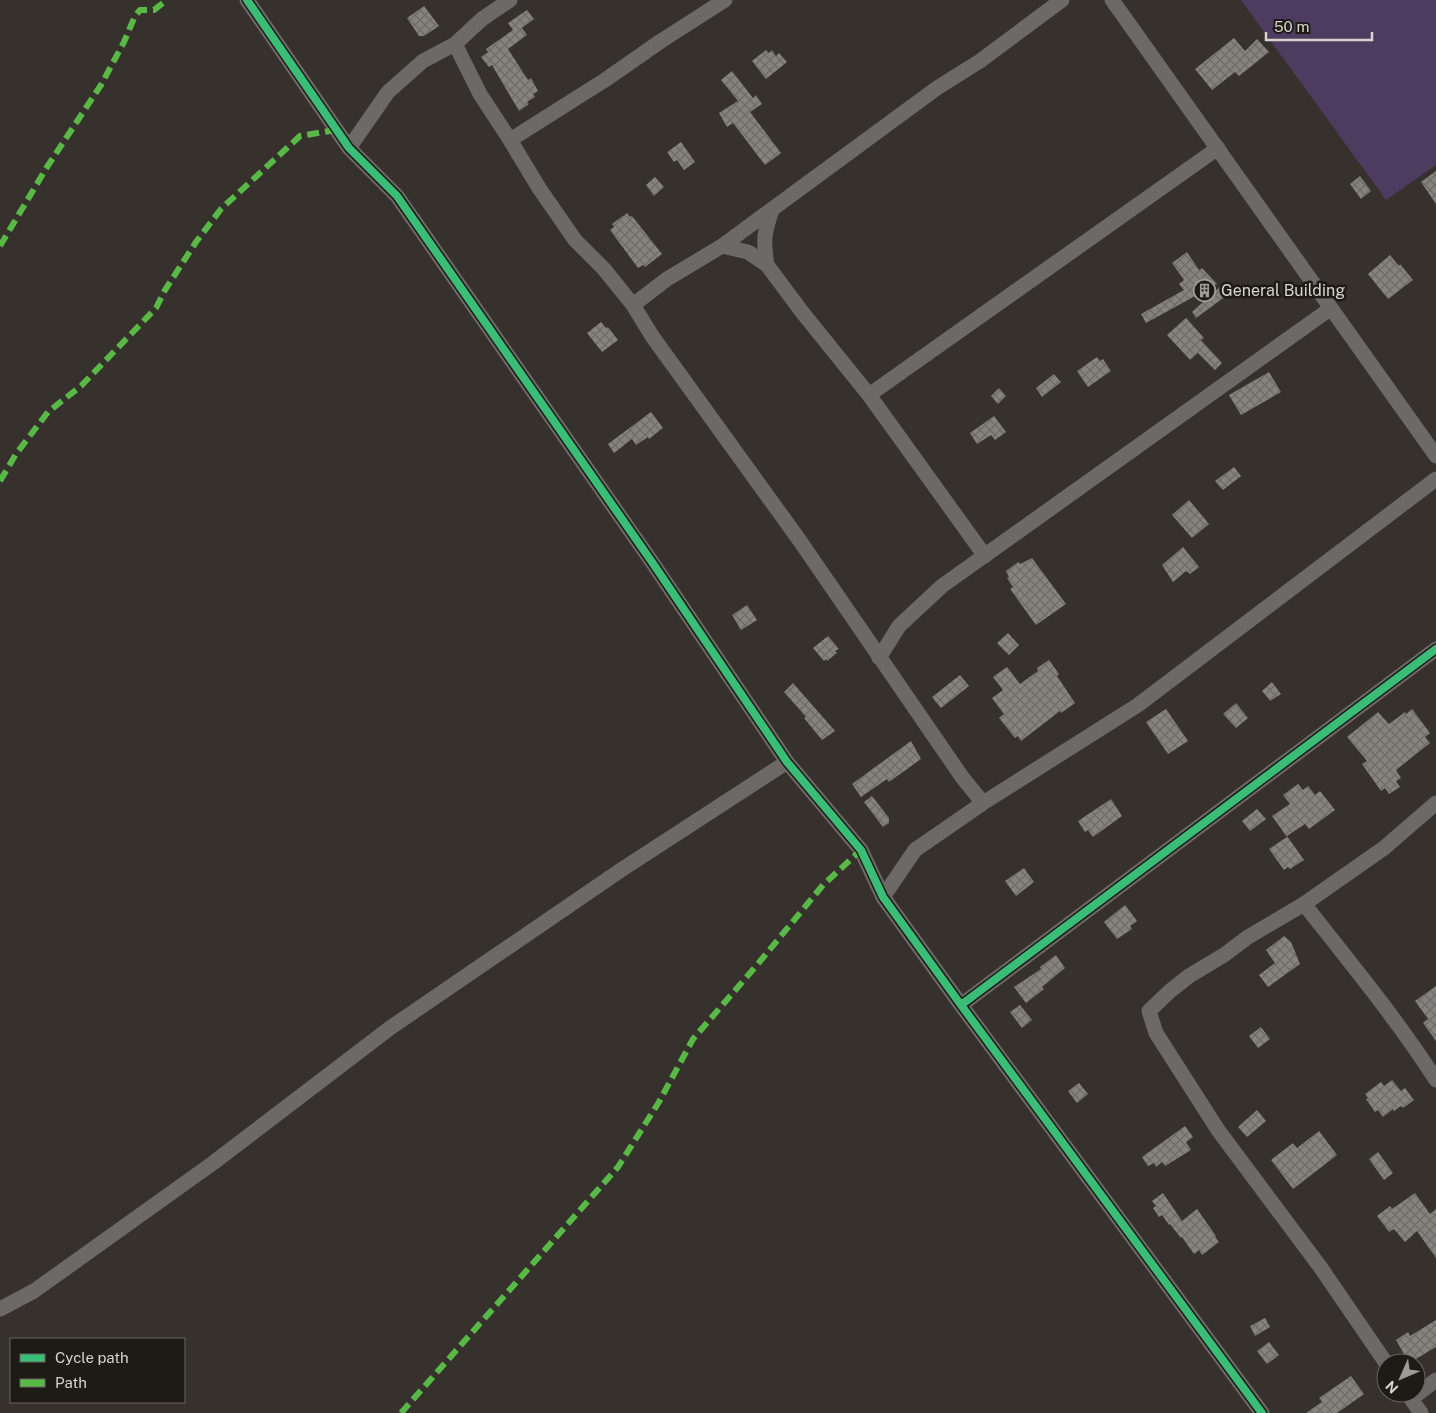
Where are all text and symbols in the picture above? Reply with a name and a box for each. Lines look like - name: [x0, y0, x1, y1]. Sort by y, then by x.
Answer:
- scale bar: [1266, 10, 1372, 42]
- text: 50 m: [1274, 18, 1309, 35]
- building icon: General Building: [1193, 278, 1217, 302]
- place label: General Building: [1221, 281, 1345, 300]
- legend: [10, 1338, 185, 1403]
- text: Cycle path: [55, 1349, 129, 1366]
- north arrow: [1376, 1353, 1426, 1403]
- text: Path: [55, 1374, 87, 1391]
- text: N: [1382, 1378, 1401, 1397]

